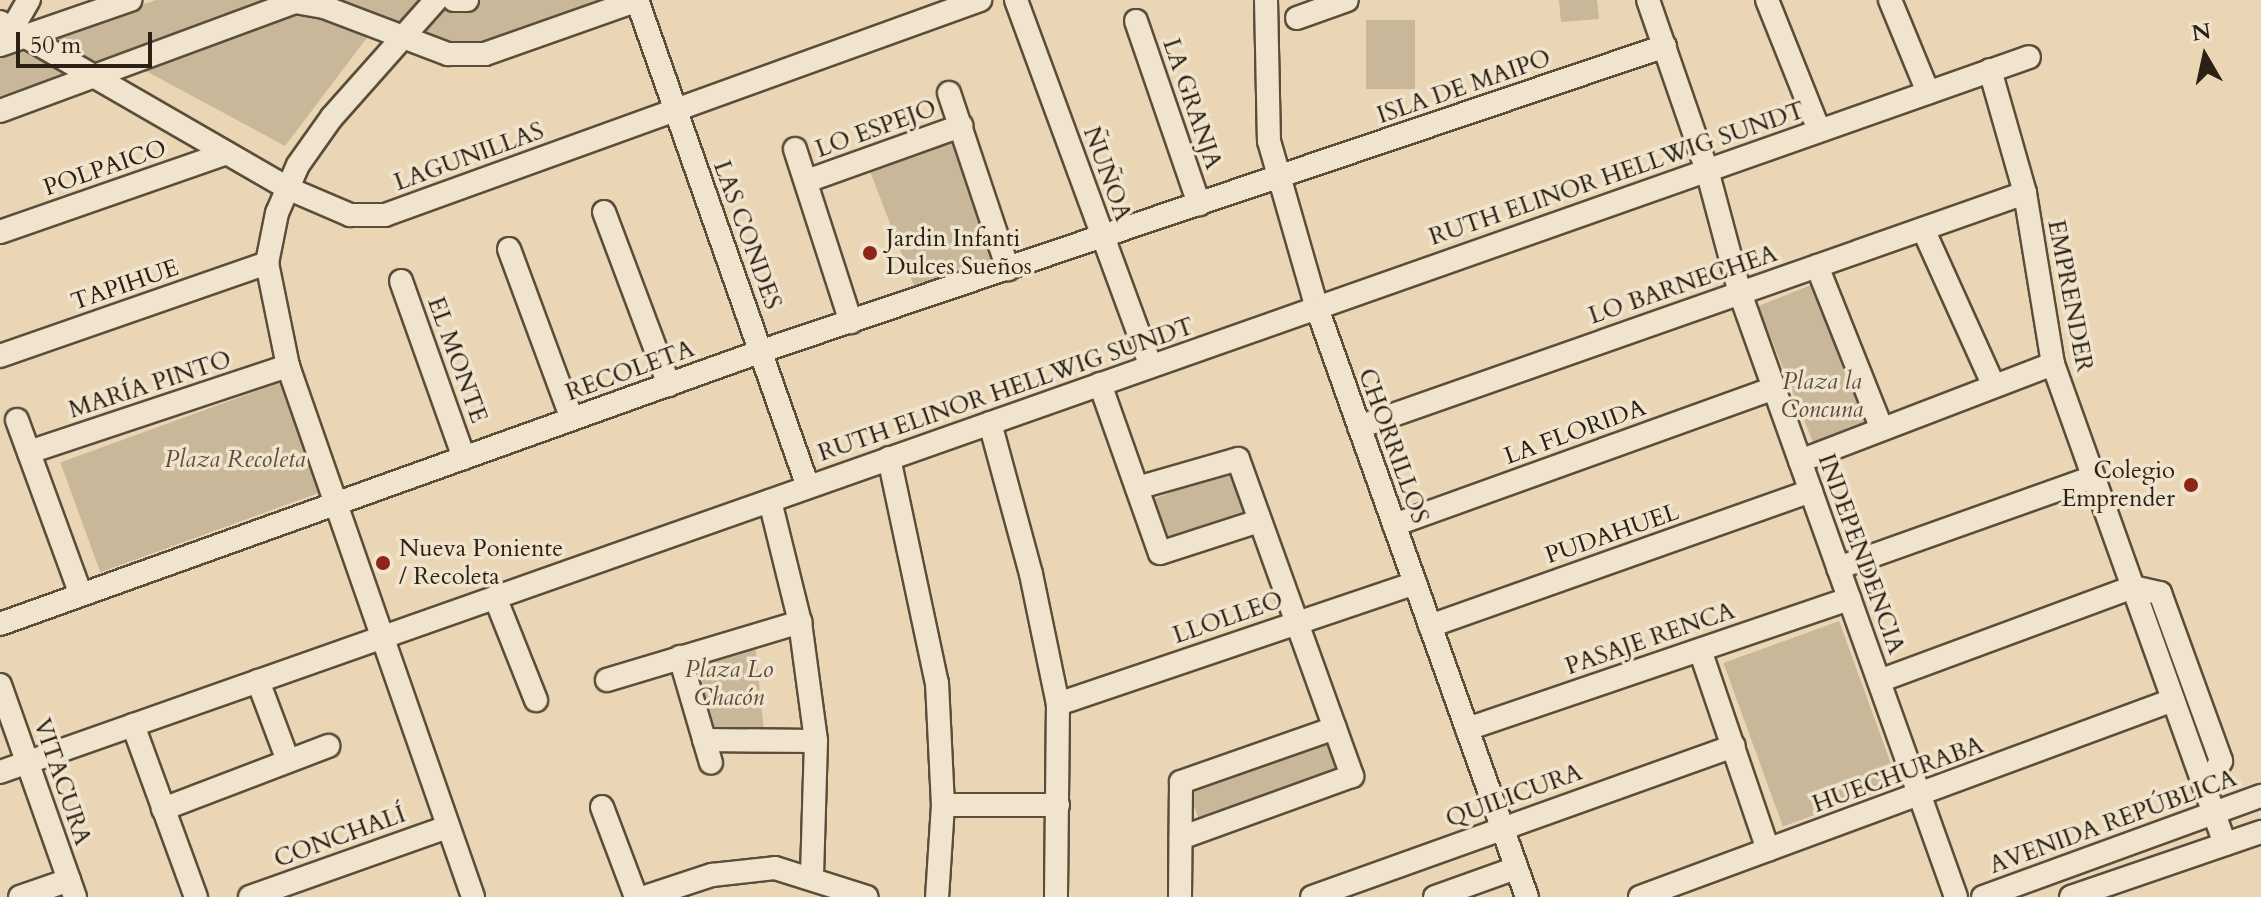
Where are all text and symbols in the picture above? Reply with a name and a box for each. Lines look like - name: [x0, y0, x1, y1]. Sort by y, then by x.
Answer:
- scale bar: [20, 16, 156, 66]
- north arrow: [2165, 16, 2245, 96]
- text: N: [2189, 16, 2213, 49]
- text: 50 m: [30, 29, 81, 62]
- street label: LA GRANJA: [1156, 35, 1228, 173]
- street label: ISLA DE MAIPO: [1373, 44, 1555, 130]
- street label: LO ESPEJO: [812, 94, 940, 164]
- street label: RUTH ELINOR HELLWIG SUNDT: [1425, 96, 1809, 252]
- street label: LAGUNILLAS: [390, 117, 548, 197]
- street label: ÑUÑOA: [1077, 123, 1137, 225]
- street label: POLPAICO: [40, 134, 170, 202]
- street label: LAS CONDES: [707, 157, 787, 313]
- street label: EMPRENDER: [2041, 217, 2099, 375]
- place label: Jardin Infanti Dulces Sueños: [886, 225, 1032, 281]
- street label: LO BARNECHEA: [1585, 239, 1781, 331]
- marker: Jardin Infanti Dulces Sueños: [861, 244, 879, 262]
- street label: TAPIHUE: [68, 253, 182, 317]
- street label: EL MONTE: [421, 293, 493, 427]
- street label: RUTH ELINOR HELLWIG SUNDT: [814, 312, 1198, 468]
- street label: RECOLETA: [562, 334, 698, 408]
- street label: MARÍA PINTO: [65, 345, 235, 425]
- street label: CHORRILLOS: [1352, 365, 1434, 527]
- park label: Plaza la Concuna: [1781, 368, 1863, 424]
- street label: LA FLORIDA: [1500, 393, 1650, 471]
- park label: Plaza Recoleta: [164, 446, 306, 474]
- street label: INDEPENDENCIA: [1811, 450, 1911, 658]
- place label: Colegio Emprender: [2061, 457, 2175, 513]
- marker: Colegio Emprender: [2182, 476, 2200, 494]
- street label: PUDAHUEL: [1541, 498, 1683, 570]
- place label: Nueva Poniente / Recoleta: [399, 535, 563, 591]
- marker: Nueva Poniente / Recoleta: [374, 554, 392, 572]
- street label: LLOLLEO: [1169, 586, 1287, 650]
- street label: PASAJE RENCA: [1562, 597, 1738, 681]
- park label: Plaza Lo Chacón: [685, 656, 773, 712]
- street label: VITACURA: [27, 715, 97, 849]
- street label: HUECHURABA: [1809, 731, 1987, 819]
- street label: QUILICURA: [1442, 758, 1586, 834]
- street label: AVENIDA REPÚBLICA: [1986, 764, 2240, 880]
- street label: CONCHALÍ: [270, 800, 410, 874]

